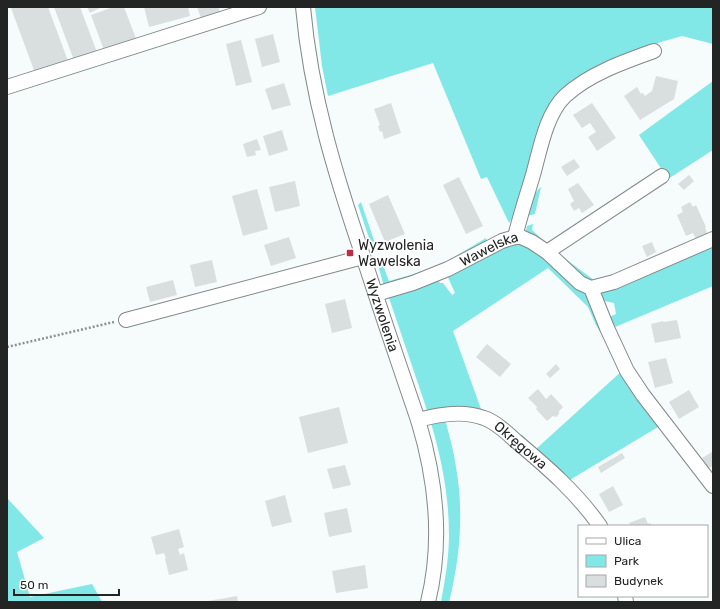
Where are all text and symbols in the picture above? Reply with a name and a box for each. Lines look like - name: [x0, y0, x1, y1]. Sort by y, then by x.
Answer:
- street label: Wawelska: [457, 228, 520, 270]
- place label: Wyzwolenia Wawelska: [358, 237, 434, 270]
- marker: Wyzwolenia Wawelska: [345, 248, 355, 258]
- street label: Wyzwolenia: [362, 276, 403, 354]
- street label: Okręgowa: [491, 417, 551, 473]
- legend: [578, 525, 708, 597]
- text: Ulica: [614, 534, 641, 548]
- text: Park: [614, 554, 640, 568]
- scale bar: [14, 571, 119, 597]
- text: Budynek: [614, 574, 664, 588]
- text: 50 m: [20, 578, 48, 592]

